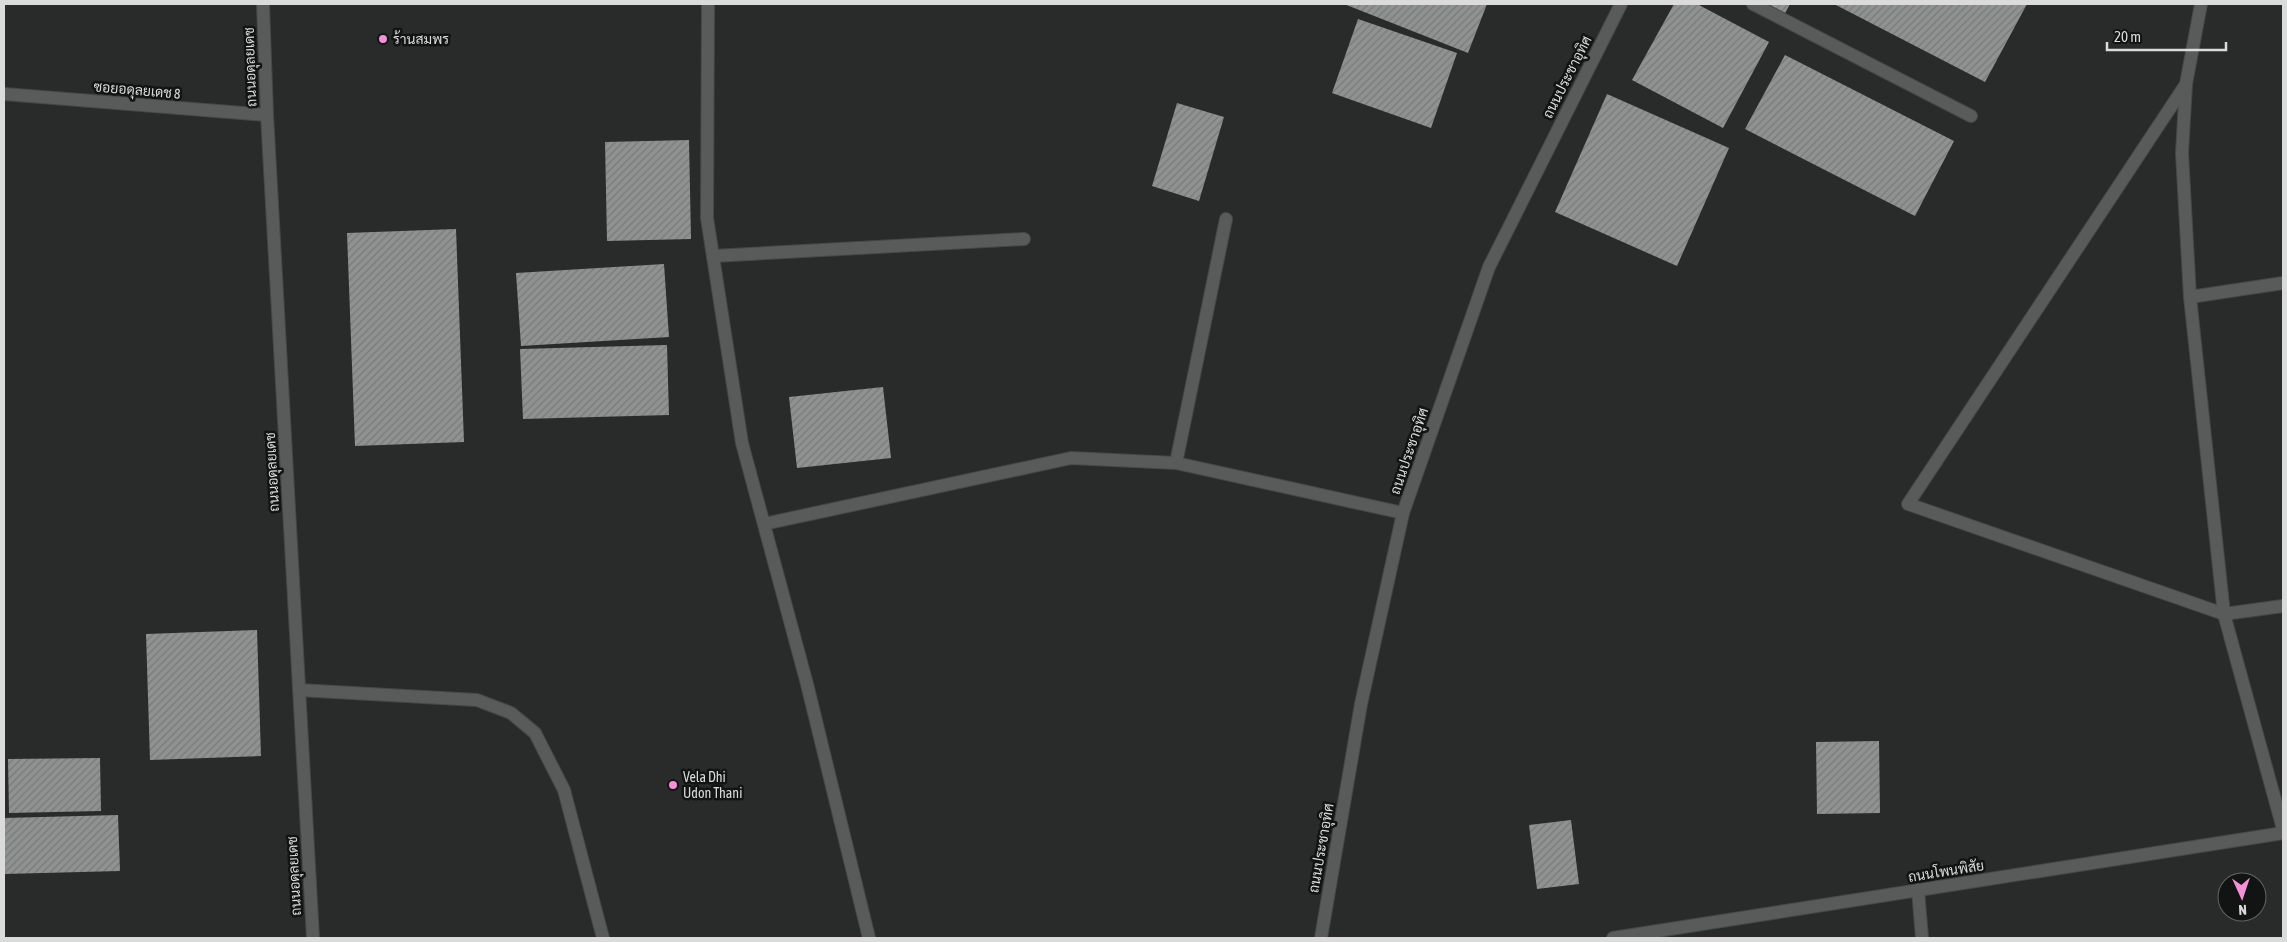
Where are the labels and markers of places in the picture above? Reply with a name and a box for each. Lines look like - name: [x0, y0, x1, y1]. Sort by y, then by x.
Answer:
- place label: ร้านสมพร: [393, 30, 449, 47]
- marker: ร้านสมพร: [377, 33, 389, 45]
- place label: Vela Dhi Udon Thani: [683, 769, 742, 801]
- marker: Vela Dhi Udon Thani: [667, 779, 679, 791]

